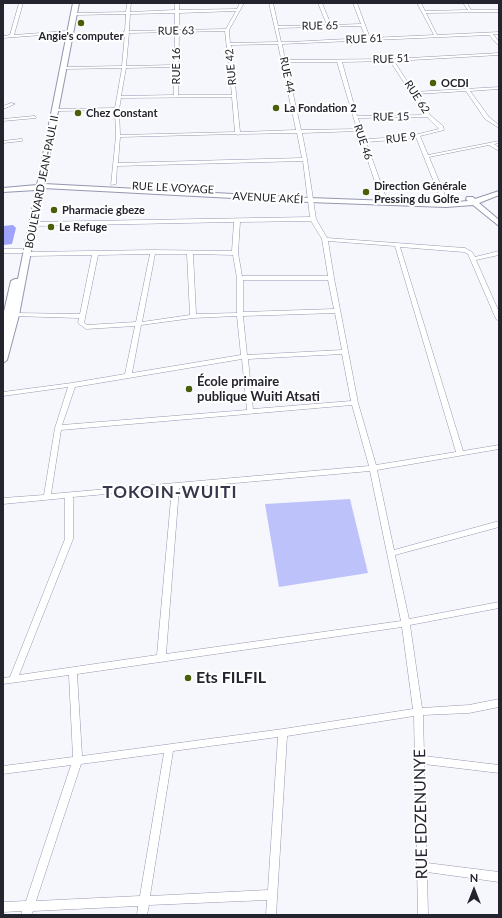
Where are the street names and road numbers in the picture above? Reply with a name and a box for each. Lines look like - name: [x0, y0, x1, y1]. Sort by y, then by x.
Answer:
- street label: RUE 65: [301, 19, 339, 33]
- street label: RUE 63: [157, 24, 195, 38]
- street label: RUE 61: [345, 31, 383, 47]
- street label: RUE 16: [169, 48, 183, 84]
- street label: RUE 42: [223, 48, 239, 86]
- street label: RUE 51: [372, 52, 410, 66]
- street label: RUE 44: [277, 56, 297, 94]
- street label: RUE 62: [401, 78, 433, 116]
- street label: RUE 15: [372, 110, 410, 124]
- street label: BOULEVARD JEAN-PAUL II: [23, 114, 61, 250]
- street label: RUE 46: [351, 122, 375, 162]
- street label: RUE 9: [385, 130, 417, 146]
- street label: RUE LE VOYAGE: [132, 179, 214, 197]
- street label: AVENUE AKÉI: [232, 190, 304, 206]
- street label: RUE EDZENUNYE: [410, 749, 432, 879]

